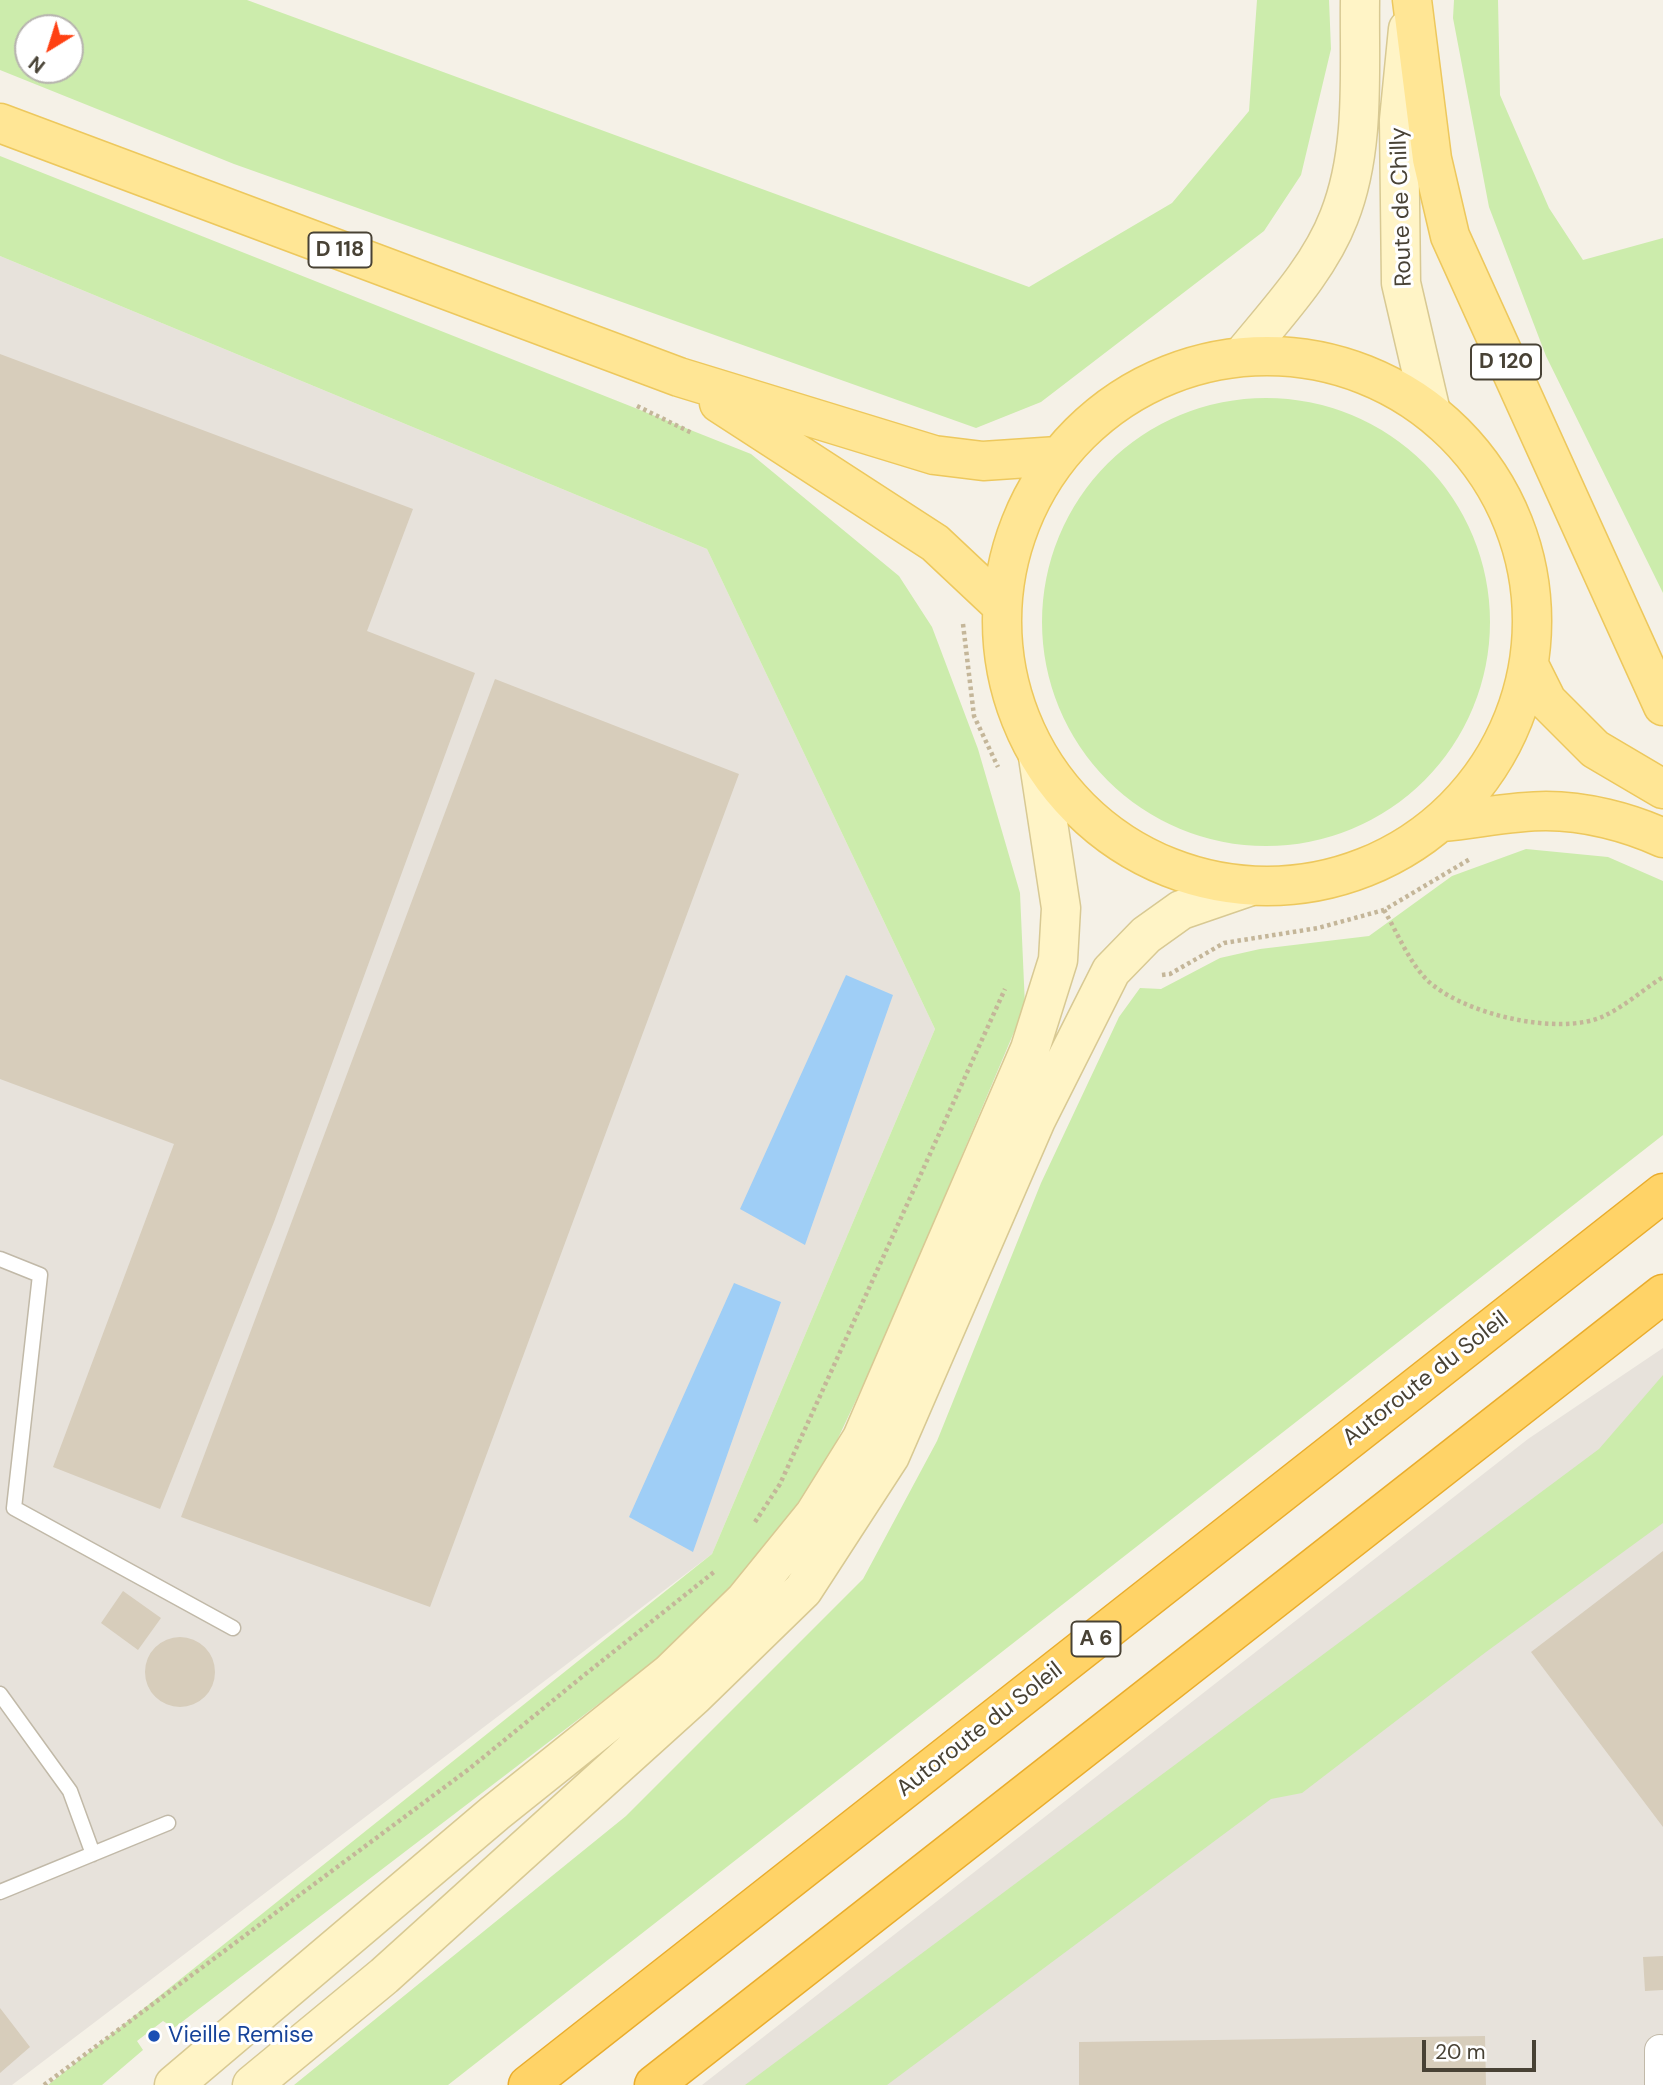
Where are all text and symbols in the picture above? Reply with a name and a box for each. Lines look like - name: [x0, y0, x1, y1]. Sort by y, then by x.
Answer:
- north arrow: [14, 14, 84, 84]
- text: N: [24, 50, 50, 78]
- street label: Route de Chilly: [1385, 127, 1419, 287]
- road number: D 118: [308, 232, 372, 268]
- road number: D 120: [1471, 344, 1541, 380]
- street label: Autoroute du Soleil: [1338, 1306, 1514, 1452]
- road number: A 6: [1072, 1622, 1120, 1656]
- street label: Autoroute du Soleil: [892, 1657, 1068, 1803]
- place label: Vieille Remise: [168, 2022, 314, 2050]
- scale bar: [1425, 2025, 1539, 2070]
- marker: Vieille Remise: [146, 2028, 162, 2044]
- text: 20 m: [1435, 2038, 1486, 2066]

